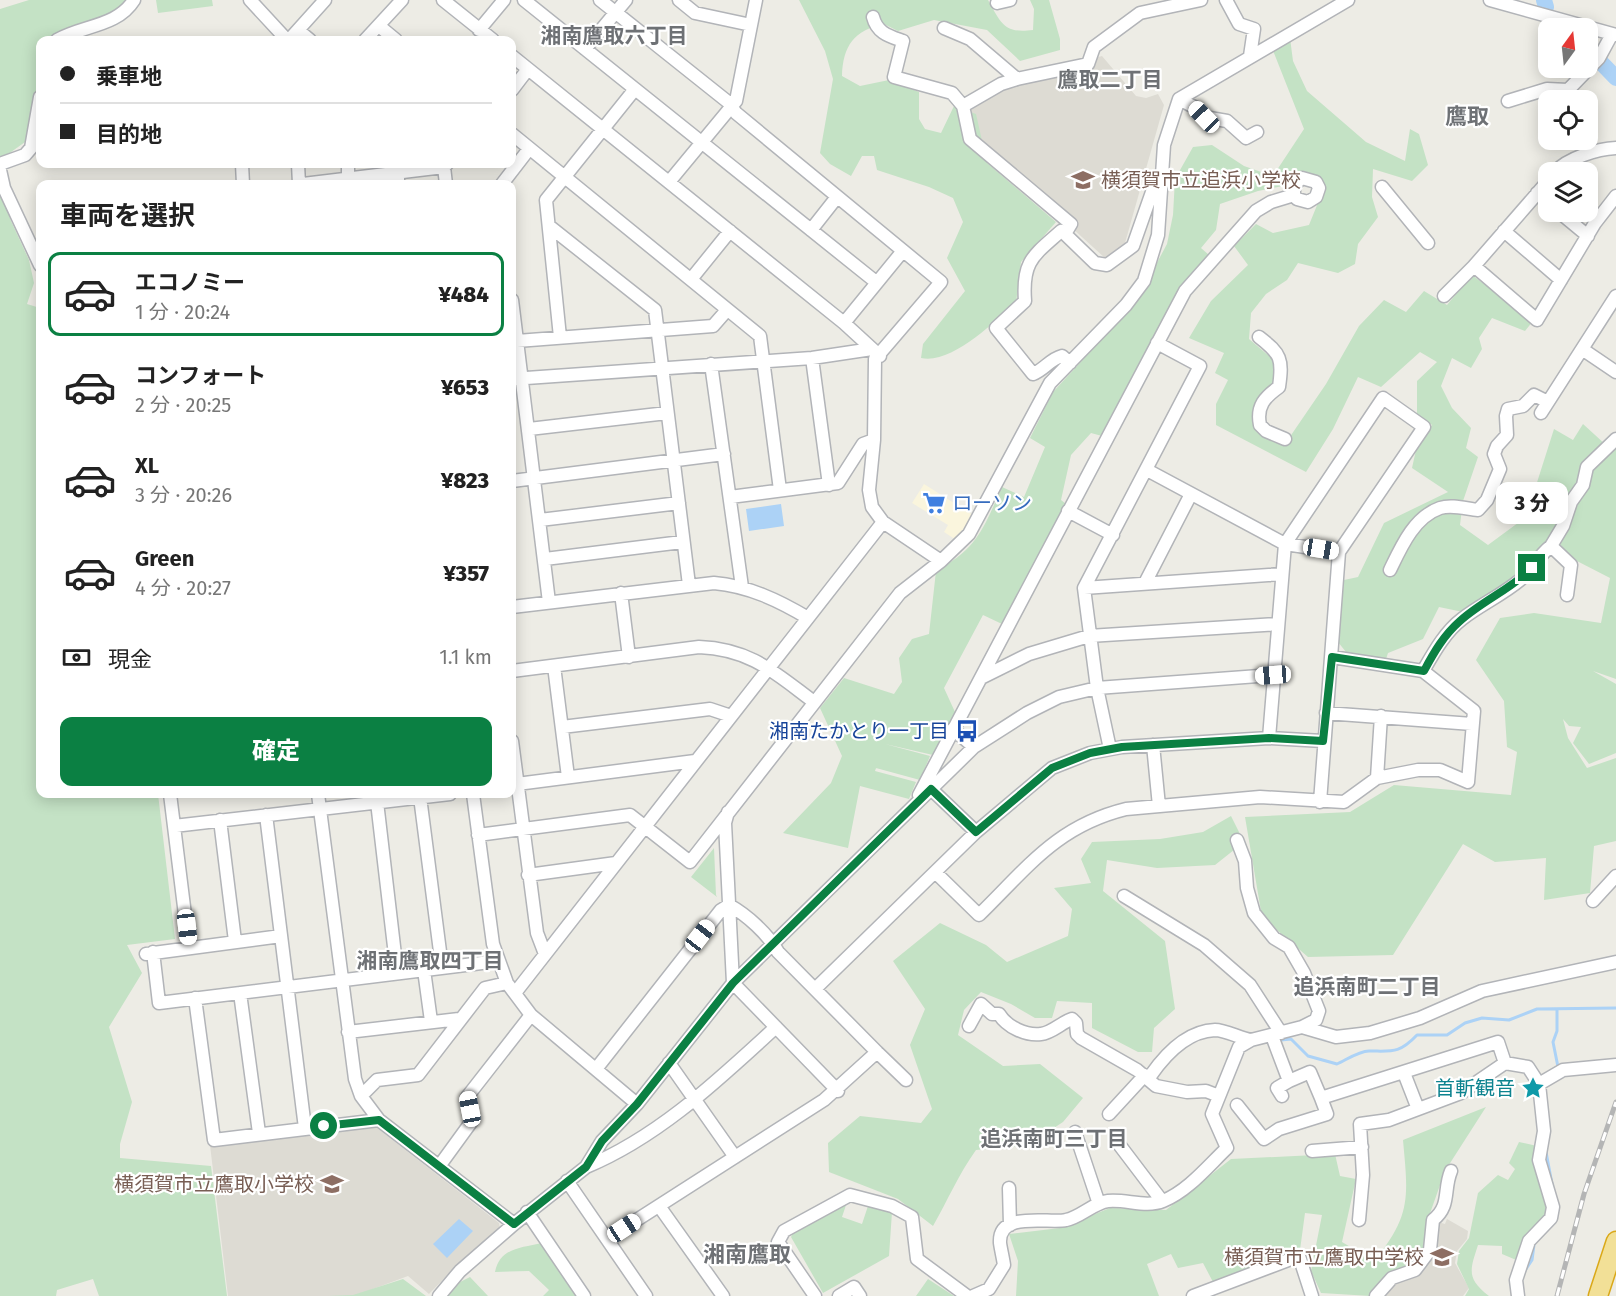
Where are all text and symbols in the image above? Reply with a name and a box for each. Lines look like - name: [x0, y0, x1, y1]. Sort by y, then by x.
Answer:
- north arrow: [1538, 18, 1598, 78]
- map controls: [1538, 18, 1598, 222]
- district label: 湘南鷹取六丁目: [541, 23, 688, 49]
- text: 乗車地: [96, 63, 162, 90]
- district label: 鷹取二丁目: [1058, 67, 1163, 93]
- button: locate: [1538, 90, 1598, 150]
- car: [1185, 98, 1223, 136]
- district label: 鷹取: [1445, 103, 1489, 130]
- text: 目的地: [96, 121, 162, 148]
- button: layers: [1538, 162, 1598, 222]
- school or university icon: 横須賀市立追浜小学校: [1070, 167, 1096, 193]
- place label: 横須賀市立追浜小学校: [1101, 168, 1301, 192]
- text: 車両を選択: [60, 200, 195, 232]
- icon: car: [63, 267, 117, 321]
- text: エコノミー: [135, 269, 245, 296]
- text: ¥484: [438, 281, 489, 308]
- text: 1 分 · 20:24: [135, 300, 230, 324]
- icon: car: [63, 360, 117, 414]
- text: コンフォート: [135, 362, 266, 389]
- text: ¥653: [441, 374, 489, 401]
- text: 2 分 · 20:25: [135, 393, 231, 417]
- text: XL: [135, 452, 159, 479]
- icon: car: [63, 453, 117, 507]
- text: ¥823: [441, 467, 489, 494]
- callout: 3 分: [1496, 481, 1568, 523]
- text: 3 分 · 20:26: [135, 483, 232, 507]
- supermarket icon: ローソン: [921, 490, 947, 516]
- place label: ローソン: [952, 491, 1032, 515]
- text: 3 分: [1514, 491, 1550, 515]
- car: [1302, 537, 1340, 561]
- text: Green: [135, 545, 194, 572]
- icon: car: [63, 546, 117, 600]
- route end: [1518, 554, 1545, 581]
- text: ¥357: [443, 560, 489, 587]
- text: 4 分 · 20:27: [135, 576, 231, 600]
- icon: cash: [60, 641, 93, 674]
- text: 1.1 km: [439, 645, 492, 669]
- text: 現金: [108, 646, 152, 673]
- car: [1254, 665, 1292, 685]
- button: 確定: [60, 717, 492, 786]
- bus stop icon: 湘南たかとり一丁目: [954, 718, 980, 744]
- place label: 湘南たかとり一丁目: [769, 719, 949, 743]
- car: [176, 908, 198, 946]
- car: [682, 916, 718, 956]
- district label: 湘南鷹取四丁目: [357, 948, 504, 974]
- district label: 追浜南町二丁目: [1294, 974, 1441, 1000]
- place icon: 首斬観音: [1520, 1075, 1546, 1101]
- place label: 首斬観音: [1435, 1076, 1515, 1100]
- car: [458, 1090, 482, 1128]
- route start: [310, 1112, 337, 1139]
- district label: 追浜南町三丁目: [981, 1126, 1128, 1152]
- school or university icon: 横須賀市立鷹取小学校: [319, 1171, 345, 1197]
- place label: 横須賀市立鷹取小学校: [114, 1172, 314, 1196]
- car: [604, 1211, 644, 1245]
- district label: 湘南鷹取: [703, 1241, 791, 1268]
- school or university icon: 横須賀市立鷹取中学校: [1429, 1244, 1455, 1270]
- place label: 横須賀市立鷹取中学校: [1224, 1245, 1424, 1269]

